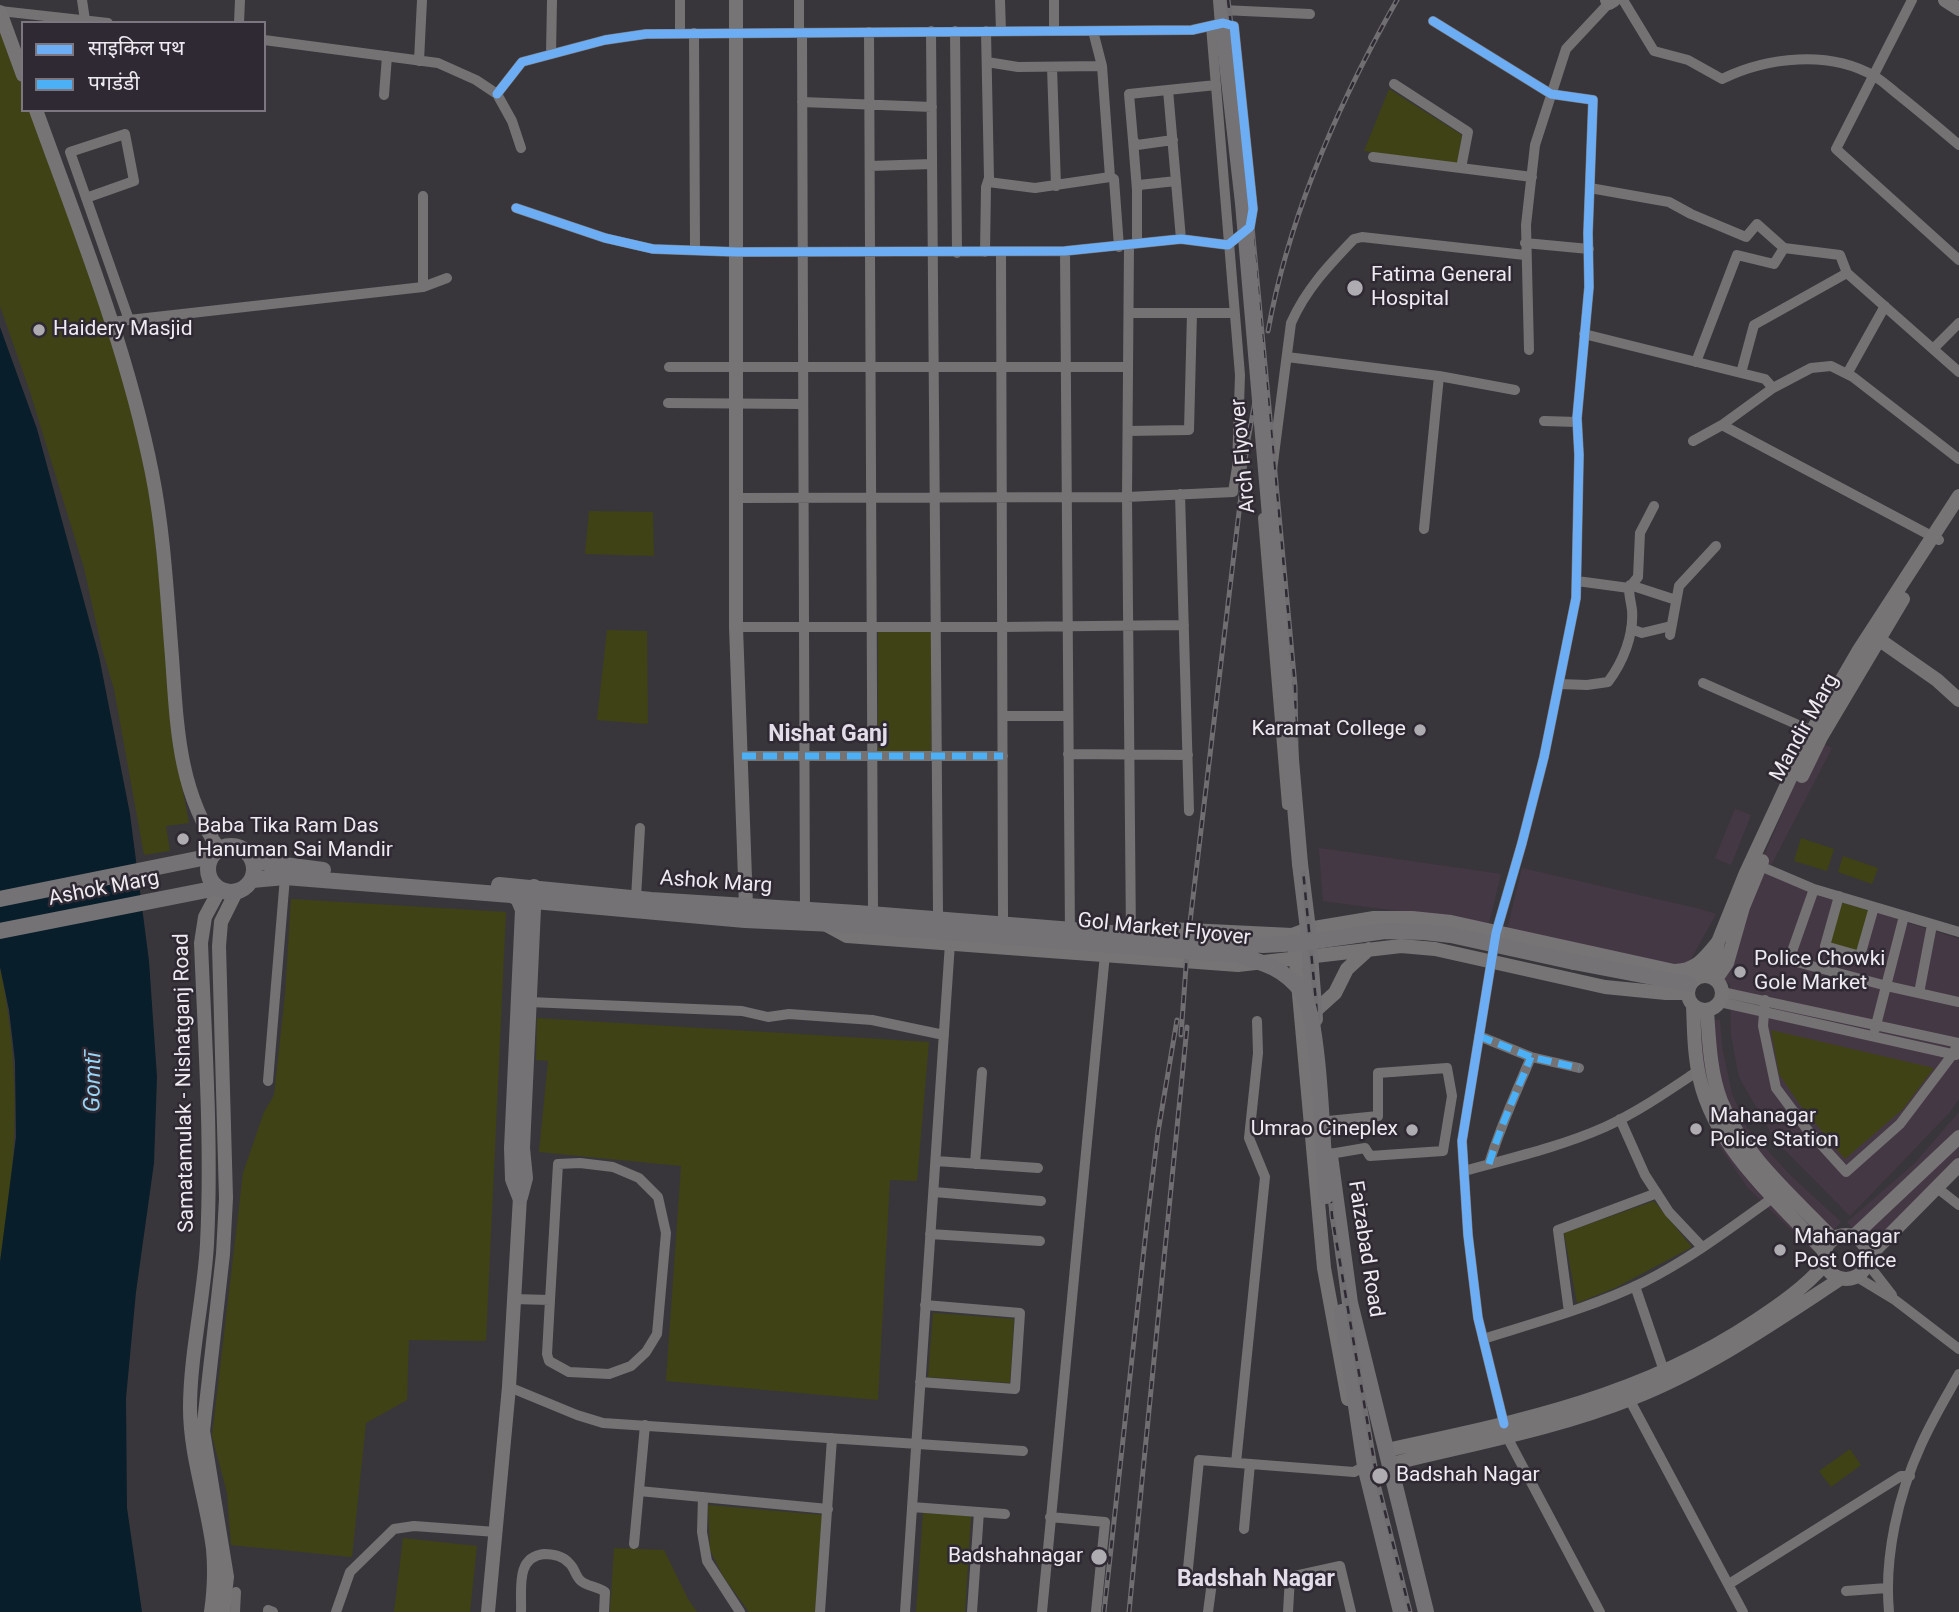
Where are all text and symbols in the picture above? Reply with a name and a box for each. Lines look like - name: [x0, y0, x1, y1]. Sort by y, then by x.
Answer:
- legend: [21, 21, 266, 112]
- text: साइकिल पथ: [88, 36, 184, 60]
- text: पगडंडी: [88, 71, 140, 95]
- place label: Fatima General Hospital: [1371, 263, 1512, 313]
- marker: Fatima General Hospital: [1345, 278, 1365, 298]
- place label: Haidery Masjid: [53, 317, 193, 343]
- marker: Haidery Masjid: [31, 322, 47, 338]
- street label: Arch Flyover: [1226, 398, 1262, 514]
- street label: Mandir Marg: [1765, 670, 1845, 786]
- place label: Karamat College: [1251, 717, 1406, 743]
- district label: Nishat Ganj: [768, 721, 888, 749]
- marker: Karamat College: [1412, 722, 1428, 738]
- place label: Baba Tika Ram Das Hanuman Sai Mandir: [197, 814, 393, 864]
- marker: Baba Tika Ram Das Hanuman Sai Mandir: [175, 831, 191, 847]
- street label: Ashok Marg: [46, 866, 162, 912]
- street label: Ashok Marg: [659, 867, 773, 899]
- street label: Gol Market Flyover: [1076, 908, 1252, 952]
- street label: Samatamulak - Nishatganj Road: [170, 933, 200, 1233]
- place label: Police Chowki Gole Market: [1754, 947, 1885, 997]
- marker: Police Chowki Gole Market: [1732, 964, 1748, 980]
- water label: Gomtī: [80, 1052, 108, 1112]
- place label: Mahanagar Police Station: [1710, 1104, 1839, 1154]
- place label: Umrao Cineplex: [1251, 1117, 1398, 1143]
- marker: Mahanagar Police Station: [1688, 1121, 1704, 1137]
- marker: Umrao Cineplex: [1404, 1122, 1420, 1138]
- street label: Faizabad Road: [1342, 1179, 1388, 1319]
- place label: Mahanagar Post Office: [1794, 1225, 1900, 1275]
- marker: Mahanagar Post Office: [1772, 1242, 1788, 1258]
- place label: Badshah Nagar: [1396, 1463, 1540, 1489]
- marker: Badshah Nagar: [1370, 1466, 1390, 1486]
- place label: Badshahnagar: [948, 1544, 1083, 1570]
- marker: Badshahnagar: [1089, 1547, 1109, 1567]
- district label: Badshah Nagar: [1177, 1566, 1335, 1594]

